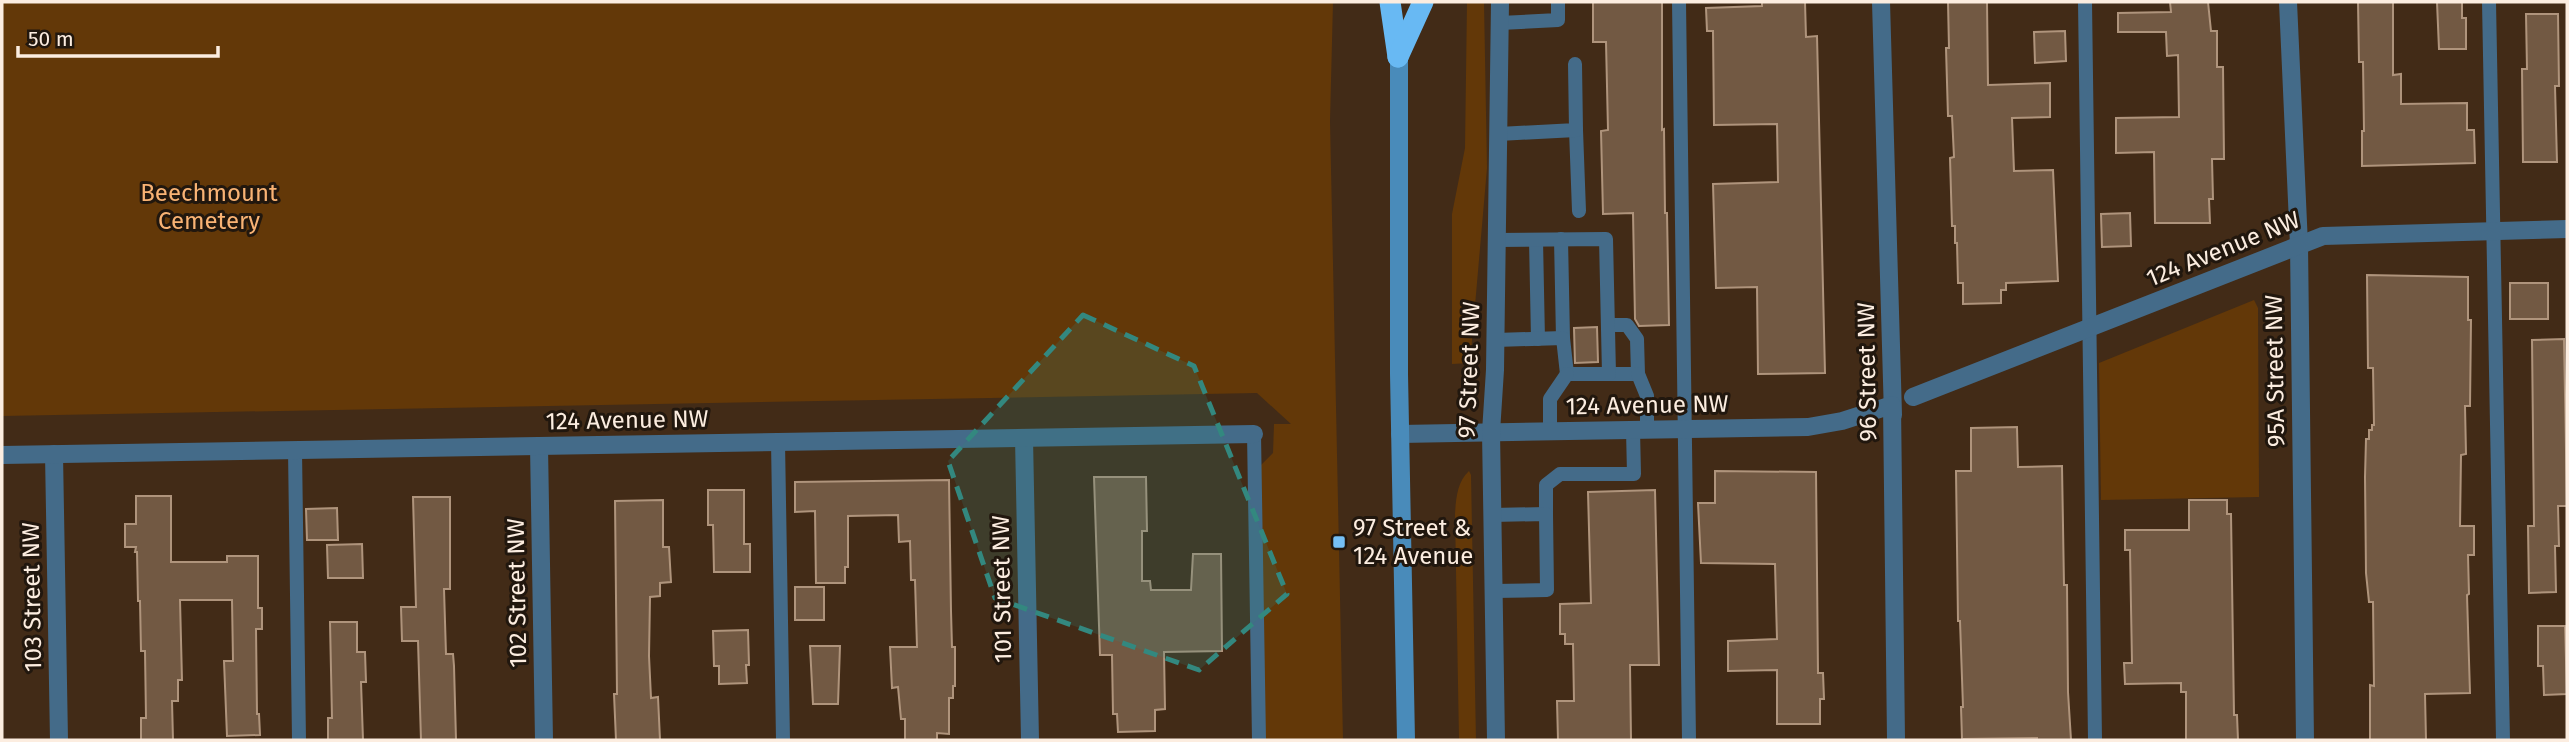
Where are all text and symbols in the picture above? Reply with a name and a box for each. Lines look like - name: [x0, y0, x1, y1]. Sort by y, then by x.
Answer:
- scale bar: [18, 14, 217, 58]
- text: 50 m: [28, 26, 74, 52]
- park label: Beechmount Cemetery: [140, 179, 278, 235]
- street label: 124 Avenue NW: [2142, 205, 2304, 293]
- street label: 95A Street NW: [2260, 294, 2290, 447]
- street label: 97 Street NW: [1453, 301, 1485, 439]
- street label: 96 Street NW: [1852, 302, 1882, 442]
- street label: 124 Avenue NW: [1565, 390, 1729, 420]
- street label: 124 Avenue NW: [545, 405, 709, 435]
- place label: 97 Street & 124 Avenue: [1353, 514, 1473, 570]
- street label: 101 Street NW: [987, 515, 1017, 663]
- street label: 102 Street NW: [502, 518, 532, 668]
- street label: 103 Street NW: [17, 522, 47, 672]
- marker: 97 Street & 124 Avenue: [1331, 534, 1347, 550]

